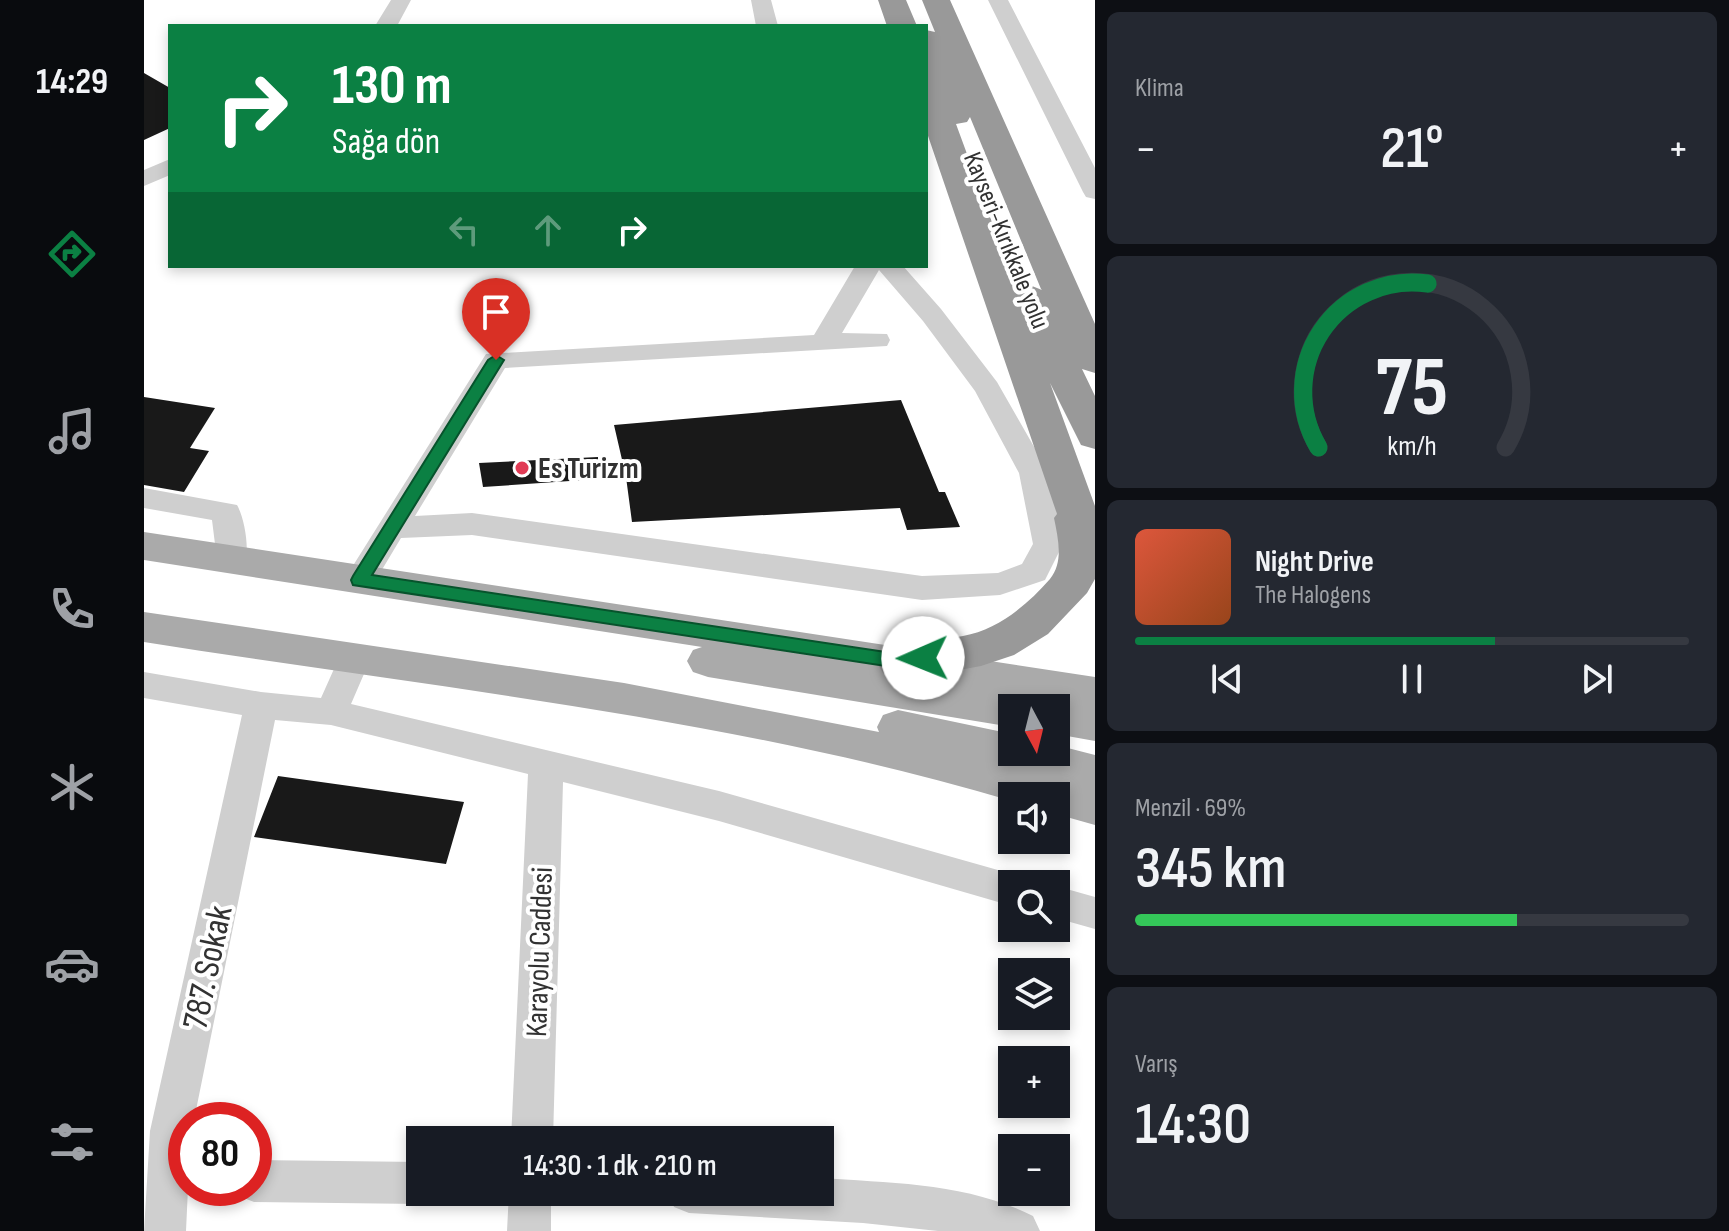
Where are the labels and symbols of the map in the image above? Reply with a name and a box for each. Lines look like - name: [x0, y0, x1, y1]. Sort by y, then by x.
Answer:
- street label: Kayseri-Kırıkkale yolu: [956, 148, 1055, 333]
- pin: [462, 278, 530, 360]
- place label: Es Turizm: [538, 451, 639, 487]
- marker: Es Turizm: [513, 459, 531, 477]
- position arrow: [881, 616, 965, 700]
- north arrow: [998, 694, 1070, 766]
- street label: Karayolu Caddesi: [519, 866, 561, 1038]
- street label: 787. Sokak: [174, 902, 243, 1033]
- speed limit sign: 80: [168, 1102, 272, 1206]

